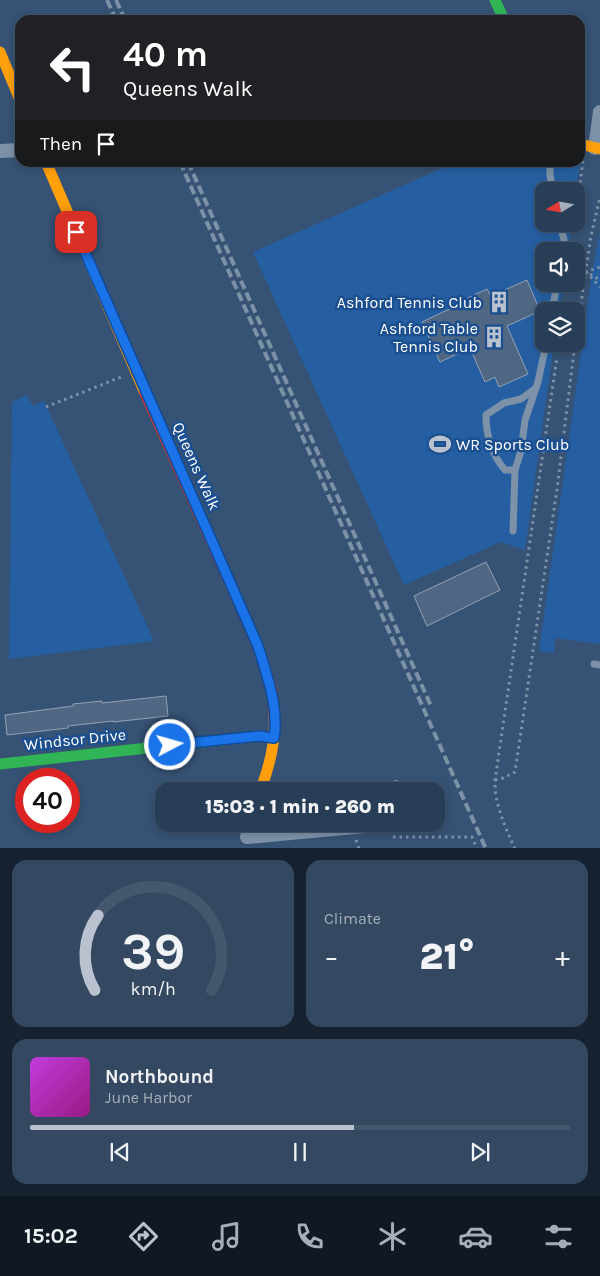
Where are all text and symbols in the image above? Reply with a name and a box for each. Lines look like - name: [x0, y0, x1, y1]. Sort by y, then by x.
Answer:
- text: 40 m: [123, 34, 208, 75]
- icon: left: [40, 35, 105, 100]
- text: Queens Walk: [123, 76, 253, 102]
- icon: arrive: [92, 130, 120, 158]
- text: Then: [40, 133, 82, 155]
- north arrow: [535, 182, 585, 232]
- map controls: [535, 182, 585, 352]
- pin: [55, 211, 97, 253]
- icon: arrive: [62, 218, 90, 246]
- button: sound: [535, 242, 585, 292]
- building icon: Ashford Tennis Club: [486, 289, 512, 315]
- place label: Ashford Tennis Club: [337, 293, 482, 312]
- button: layers: [535, 302, 585, 352]
- place label: Ashford Table Tennis Club: [380, 319, 478, 356]
- building icon: Ashford Table Tennis Club: [481, 324, 507, 350]
- street label: Queens Walk: [169, 419, 224, 513]
- sports icon: WR Sports Club: [427, 431, 453, 457]
- place label: WR Sports Club: [456, 435, 569, 454]
- position arrow: [143, 718, 195, 770]
- street label: Windsor Drive: [23, 725, 127, 754]
- speed limit sign: 40: [15, 768, 80, 833]
- text: 15:03 · 1 min · 260 m: [205, 796, 395, 818]
- text: Climate: [324, 909, 381, 928]
- text: 39: [121, 921, 185, 982]
- text: 21°: [419, 934, 475, 979]
- text: −: [324, 940, 339, 973]
- text: +: [555, 940, 570, 973]
- text: km/h: [130, 979, 176, 1000]
- text: Northbound: [105, 1066, 214, 1088]
- text: June Harbor: [105, 1088, 192, 1107]
- icon: previous: [106, 1138, 134, 1166]
- icon: pause: [286, 1138, 314, 1166]
- icon: next: [466, 1138, 494, 1166]
- icon: directions: [126, 1219, 161, 1254]
- icon: music: [209, 1219, 244, 1254]
- icon: phone: [292, 1219, 327, 1254]
- icon: climate: [375, 1219, 410, 1254]
- icon: car: [458, 1219, 493, 1254]
- icon: filters: [541, 1219, 576, 1254]
- text: 15:02: [24, 1223, 78, 1249]

